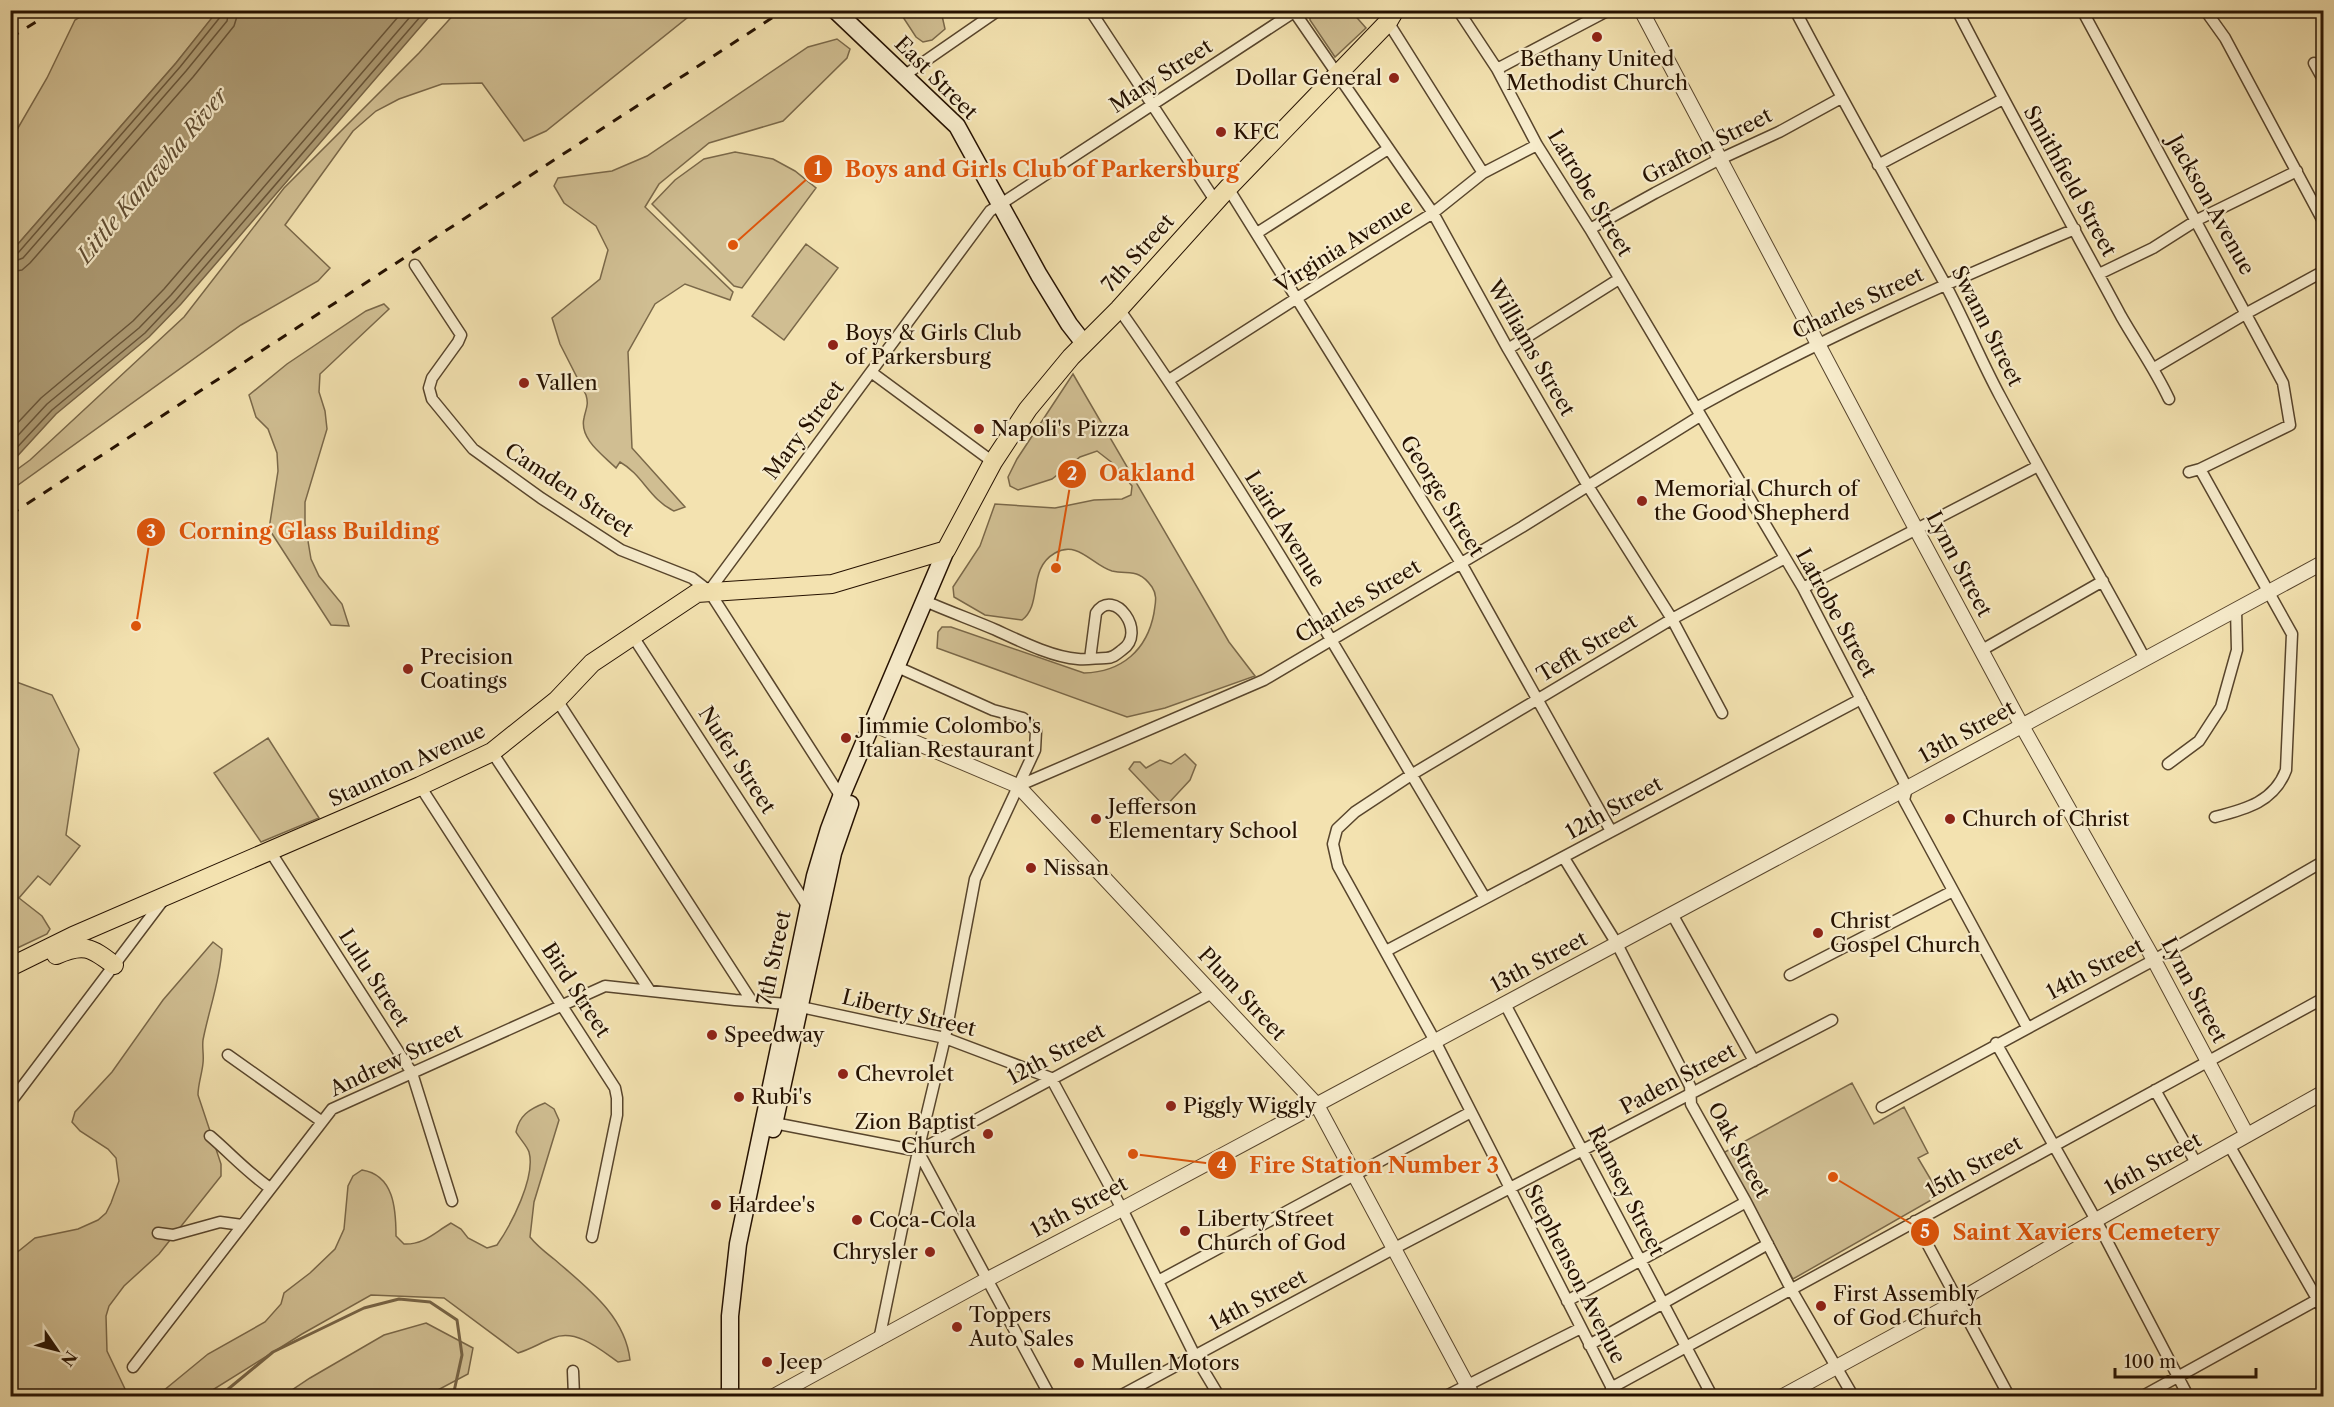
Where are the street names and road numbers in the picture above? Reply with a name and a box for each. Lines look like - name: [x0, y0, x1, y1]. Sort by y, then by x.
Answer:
- street label: East Street: [890, 31, 983, 125]
- street label: Mary Street: [1105, 33, 1217, 118]
- street label: Smithfield Street: [2019, 101, 2122, 261]
- street label: Grafton Street: [1638, 102, 1776, 189]
- street label: Latrobe Street: [1543, 125, 1638, 261]
- street label: Jackson Avenue: [2161, 128, 2260, 279]
- street label: Virginia Avenue: [1269, 193, 1417, 298]
- street label: 7th Street: [1096, 208, 1179, 297]
- street label: Charles Street: [1788, 261, 1928, 344]
- street label: Swann Street: [1946, 261, 2029, 391]
- street label: Williams Street: [1482, 274, 1581, 421]
- street label: Mary Street: [758, 375, 849, 484]
- street label: George Street: [1395, 431, 1490, 561]
- street label: Camden Street: [500, 437, 639, 542]
- street label: Laird Avenue: [1240, 466, 1331, 591]
- street label: Lynn Street: [1921, 507, 1998, 621]
- street label: Latrobe Street: [1791, 544, 1882, 682]
- street label: Charles Street: [1291, 553, 1425, 648]
- street label: Tefft Street: [1532, 608, 1642, 687]
- street label: 13th Street: [1914, 695, 2020, 768]
- street label: Nufer Street: [694, 702, 782, 818]
- street label: Staunton Avenue: [324, 717, 489, 812]
- street label: 12th Street: [1561, 771, 1667, 844]
- street label: 7th Street: [751, 908, 796, 1007]
- street label: Lulu Street: [334, 924, 415, 1032]
- street label: 13th Street: [1486, 925, 1592, 997]
- street label: 14th Street: [2042, 932, 2148, 1005]
- street label: Lynn Street: [2156, 933, 2233, 1047]
- street label: Bird Street: [537, 938, 616, 1042]
- street label: Plum Street: [1193, 942, 1292, 1046]
- street label: Liberty Street: [840, 984, 979, 1041]
- street label: 12th Street: [1003, 1017, 1109, 1090]
- street label: Andrew Street: [325, 1018, 467, 1102]
- street label: Paden Street: [1616, 1037, 1740, 1120]
- street label: Oak Street: [1703, 1098, 1776, 1202]
- street label: Ramsey Street: [1583, 1122, 1670, 1260]
- street label: 16th Street: [2100, 1126, 2206, 1200]
- street label: 15th Street: [1921, 1130, 2027, 1203]
- street label: 13th Street: [1026, 1170, 1132, 1242]
- street label: Stephenson Avenue: [1520, 1180, 1631, 1367]
- street label: 14th Street: [1205, 1263, 1311, 1336]

